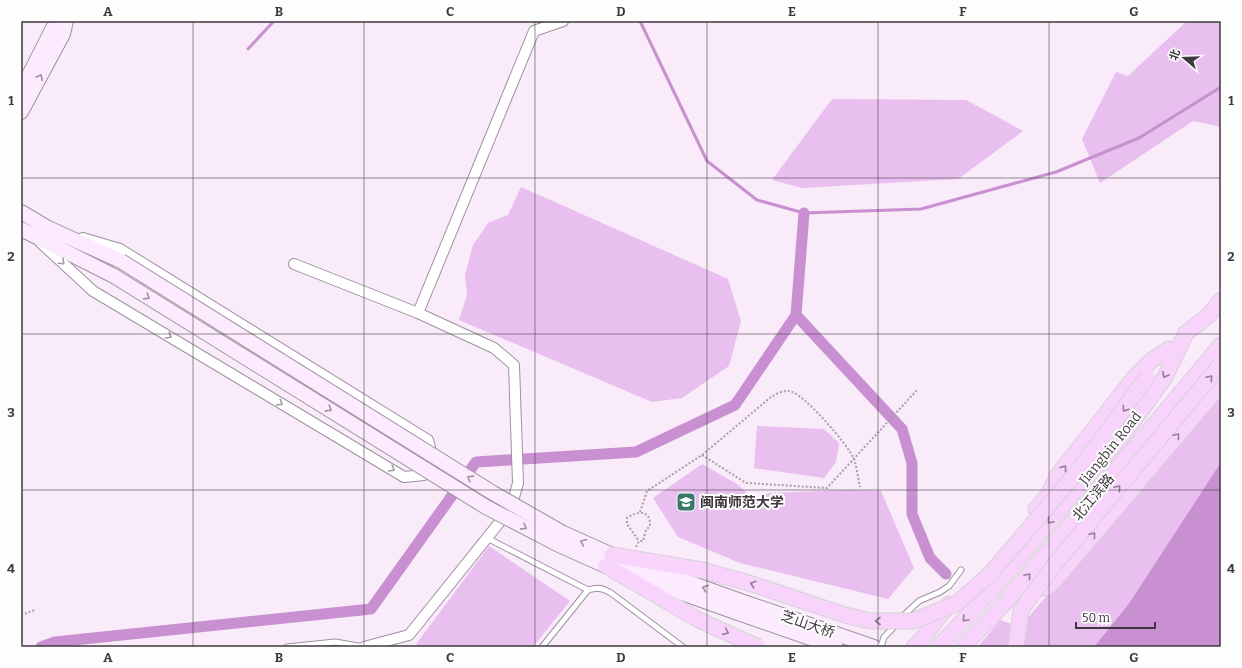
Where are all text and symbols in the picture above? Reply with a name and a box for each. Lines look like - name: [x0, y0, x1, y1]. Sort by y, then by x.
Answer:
- text: A: [103, 4, 113, 19]
- text: B: [275, 4, 283, 19]
- text: C: [446, 4, 454, 19]
- text: D: [616, 4, 626, 19]
- text: E: [788, 4, 796, 19]
- text: F: [959, 4, 967, 19]
- text: G: [1129, 4, 1139, 19]
- north arrow: [1164, 38, 1204, 78]
- text: 北: [1167, 48, 1183, 62]
- one-way arrow: [35, 74, 42, 82]
- text: 1: [8, 93, 14, 108]
- text: 1: [1228, 93, 1234, 108]
- text: 2: [7, 249, 15, 264]
- text: 2: [1227, 249, 1235, 264]
- one-way arrow: [57, 258, 65, 265]
- one-way arrow: [143, 292, 150, 299]
- one-way arrow: [165, 331, 172, 338]
- one-way arrow: [1163, 371, 1170, 378]
- one-way arrow: [1206, 375, 1213, 382]
- one-way arrow: [276, 398, 283, 405]
- text: 3: [7, 405, 15, 420]
- one-way arrow: [325, 405, 332, 412]
- one-way arrow: [1122, 405, 1129, 412]
- text: 3: [1227, 405, 1235, 420]
- street label: Jiangbin Road: [1075, 408, 1145, 489]
- one-way arrow: [1172, 434, 1179, 441]
- one-way arrow: [388, 465, 395, 472]
- one-way arrow: [1059, 465, 1066, 472]
- street label: 北江滨路: [1069, 470, 1118, 524]
- one-way arrow: [467, 476, 474, 483]
- one-way arrow: [1114, 486, 1121, 493]
- school or university icon: 闽南师范大学: [675, 491, 697, 513]
- place label: 闽南师范大学: [700, 494, 784, 511]
- one-way arrow: [1048, 517, 1055, 524]
- one-way arrow: [520, 522, 527, 530]
- one-way arrow: [1088, 533, 1095, 540]
- one-way arrow: [580, 539, 588, 547]
- text: 4: [7, 561, 15, 576]
- text: 4: [1227, 561, 1235, 576]
- one-way arrow: [1023, 573, 1030, 581]
- one-way arrow: [750, 580, 757, 589]
- one-way arrow: [701, 584, 708, 593]
- scale bar: [1076, 604, 1155, 630]
- street label: 芝山大桥: [779, 607, 837, 642]
- text: 50 m: [1082, 611, 1111, 625]
- one-way arrow: [962, 614, 969, 622]
- one-way arrow: [875, 617, 881, 625]
- one-way arrow: [722, 627, 730, 635]
- text: A: [103, 650, 113, 665]
- text: B: [275, 650, 283, 665]
- text: C: [446, 650, 454, 665]
- text: D: [616, 650, 626, 665]
- text: E: [788, 650, 796, 665]
- text: F: [959, 650, 967, 665]
- text: G: [1129, 650, 1139, 665]

